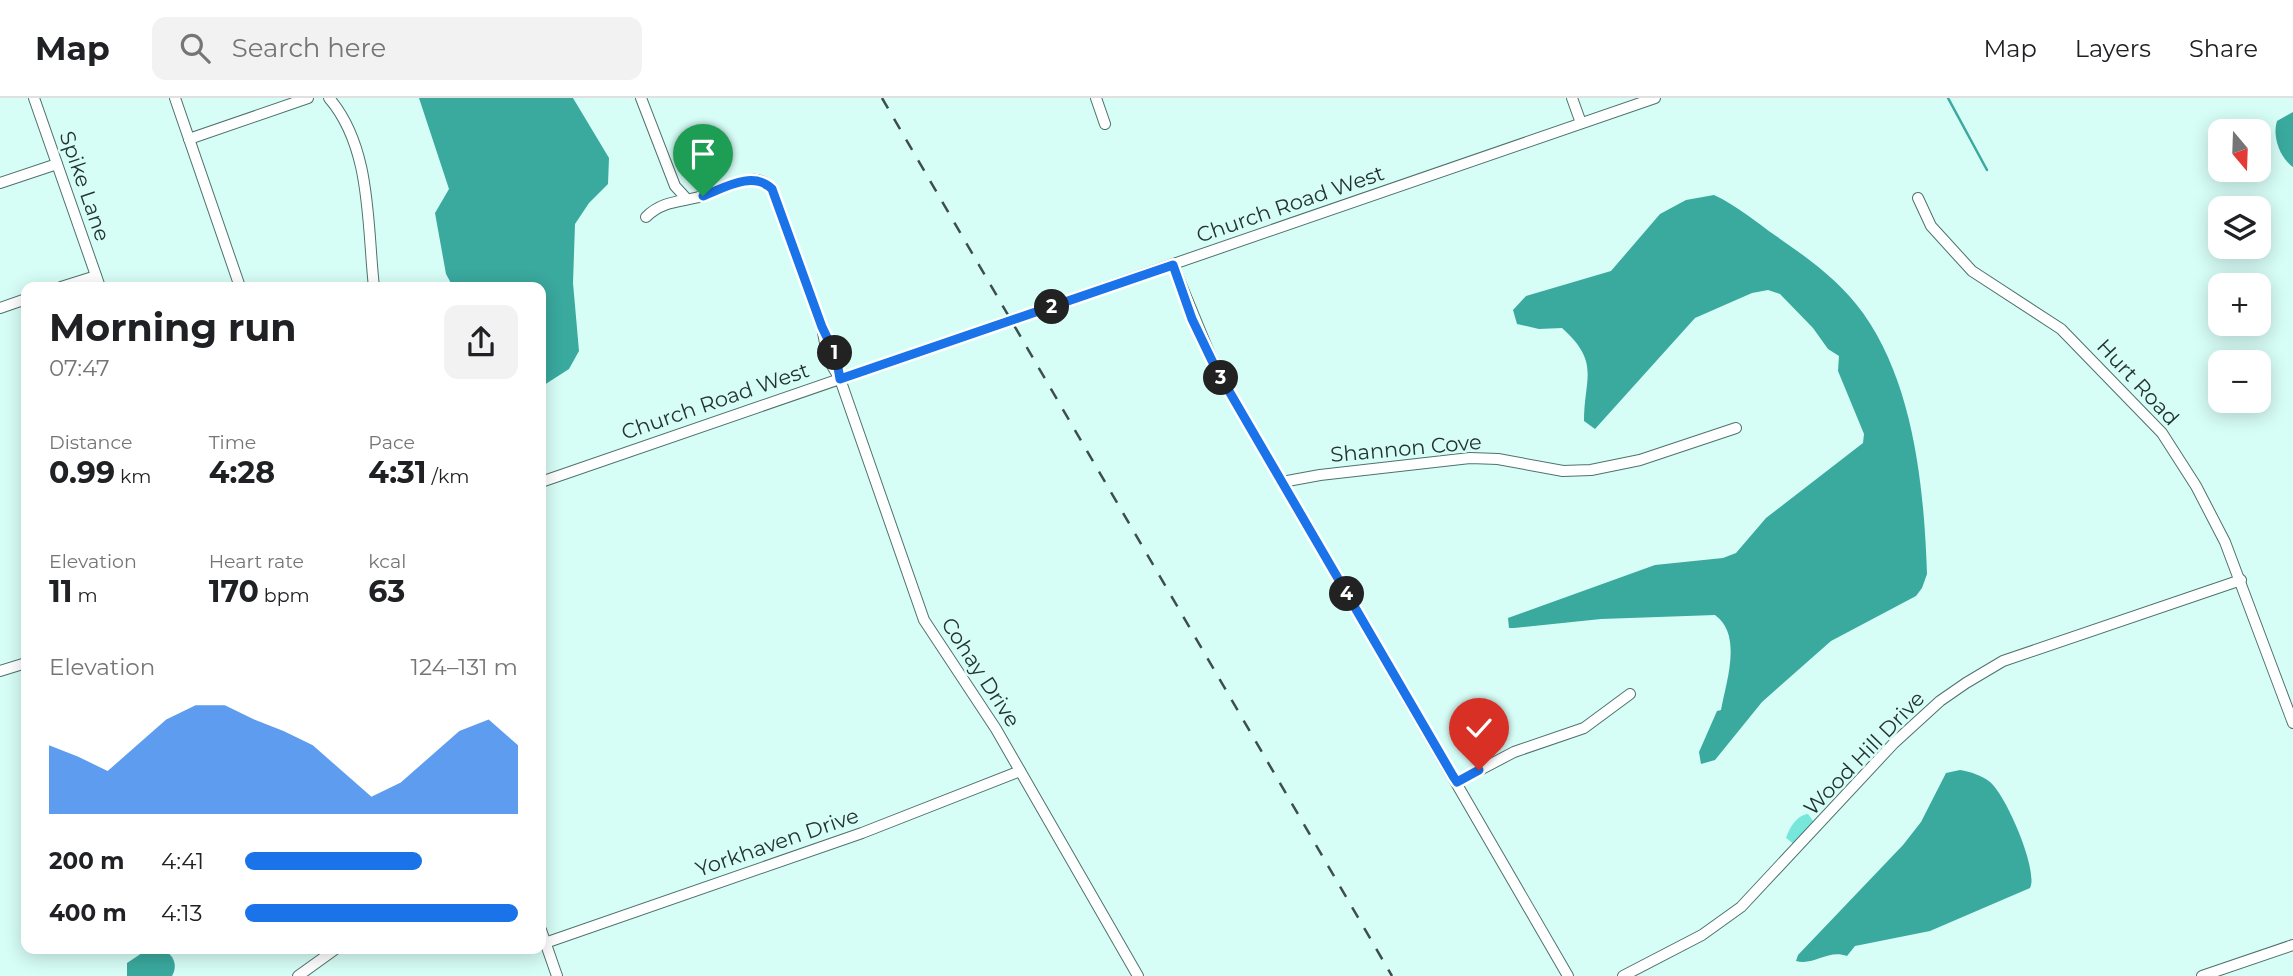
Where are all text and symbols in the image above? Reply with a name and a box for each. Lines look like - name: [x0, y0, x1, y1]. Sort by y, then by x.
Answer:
- search box: [152, 17, 642, 80]
- text: Map: [35, 28, 110, 68]
- icon: search: [176, 29, 214, 67]
- text: Search here: [232, 32, 386, 64]
- text: Map: [1983, 34, 2037, 63]
- text: Layers: [2075, 34, 2151, 63]
- text: Share: [2189, 34, 2258, 63]
- north arrow: [2208, 119, 2272, 182]
- map controls: [2208, 119, 2271, 413]
- pin: [673, 124, 733, 196]
- street label: Spike Lane: [55, 128, 115, 244]
- icon: arrive: [684, 135, 722, 173]
- street label: Church Road West: [1193, 160, 1387, 248]
- button: layers: [2208, 196, 2271, 259]
- button: +: [2208, 273, 2271, 336]
- pin: 2: [1034, 290, 1070, 325]
- text: 2: [1046, 295, 1057, 318]
- text: Morning run: [49, 304, 297, 351]
- button: share: [444, 305, 518, 379]
- street label: Hurt Road: [2092, 334, 2184, 430]
- pin: 1: [818, 336, 852, 370]
- text: 1: [831, 341, 838, 364]
- button: −: [2208, 350, 2271, 413]
- text: 07:47: [49, 354, 110, 382]
- street label: Church Road West: [618, 357, 812, 445]
- pin: 3: [1204, 360, 1238, 396]
- text: 3: [1215, 366, 1226, 389]
- street label: Shannon Cove: [1329, 429, 1483, 467]
- text: Distance: [49, 431, 132, 454]
- text: Time: [209, 431, 256, 454]
- text: Pace: [368, 431, 415, 454]
- text: 0.99: [49, 454, 115, 491]
- text: 4:28: [209, 454, 275, 491]
- text: 4:31: [368, 454, 427, 491]
- text: km: [115, 465, 151, 488]
- text: /km: [427, 465, 469, 488]
- text: Elevation: [49, 550, 137, 573]
- text: Heart rate: [209, 550, 304, 573]
- text: kcal: [368, 550, 406, 573]
- text: 11: [49, 573, 73, 610]
- text: 170: [209, 573, 259, 610]
- text: 63: [368, 573, 405, 610]
- pin: 4: [1330, 576, 1364, 612]
- text: 4: [1340, 582, 1353, 605]
- text: m: [73, 584, 98, 607]
- text: bpm: [259, 584, 310, 607]
- street label: Cohay Drive: [936, 612, 1026, 732]
- text: Elevation: [49, 653, 155, 681]
- text: 124–131 m: [411, 653, 518, 681]
- street label: Wood Hill Drive: [1798, 686, 1930, 820]
- pin: [1449, 698, 1509, 770]
- icon: check: [1460, 709, 1498, 747]
- street label: Yorkhaven Drive: [692, 802, 862, 882]
- text: 200 m: [49, 847, 124, 875]
- text: 4:41: [161, 847, 204, 875]
- text: 400 m: [49, 899, 127, 927]
- text: 4:13: [161, 899, 203, 927]

